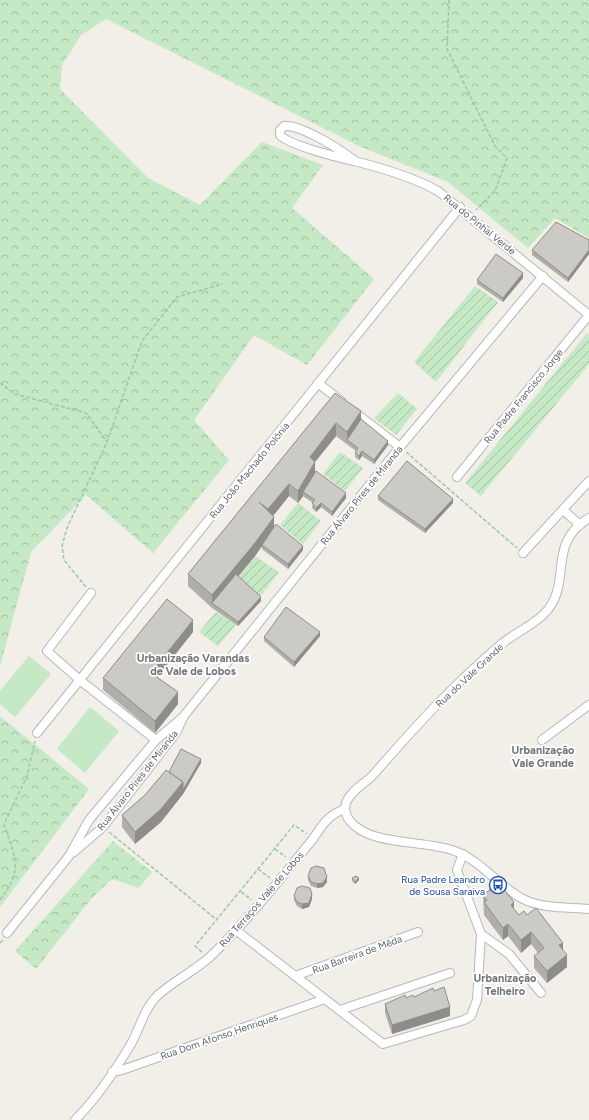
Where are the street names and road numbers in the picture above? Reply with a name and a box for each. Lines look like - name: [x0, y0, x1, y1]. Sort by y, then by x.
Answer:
- street label: Rua do Pinhal Verde: [441, 191, 519, 258]
- street label: Rua Padre Francisco Jorge: [481, 346, 566, 446]
- street label: Rua João Machado Polónia: [207, 420, 292, 521]
- street label: Rua Álvaro Pires de Miranda: [317, 443, 405, 548]
- street label: Rua do Vale Grande: [433, 640, 506, 710]
- street label: Rua Álvaro Pires de Miranda: [94, 727, 181, 833]
- street label: Rua Terraços Vale de Lobos: [216, 848, 307, 950]
- street label: Rua Barreira de Mêda: [310, 932, 404, 977]
- street label: Rua Dom Afonso Henriques: [159, 1010, 280, 1063]

